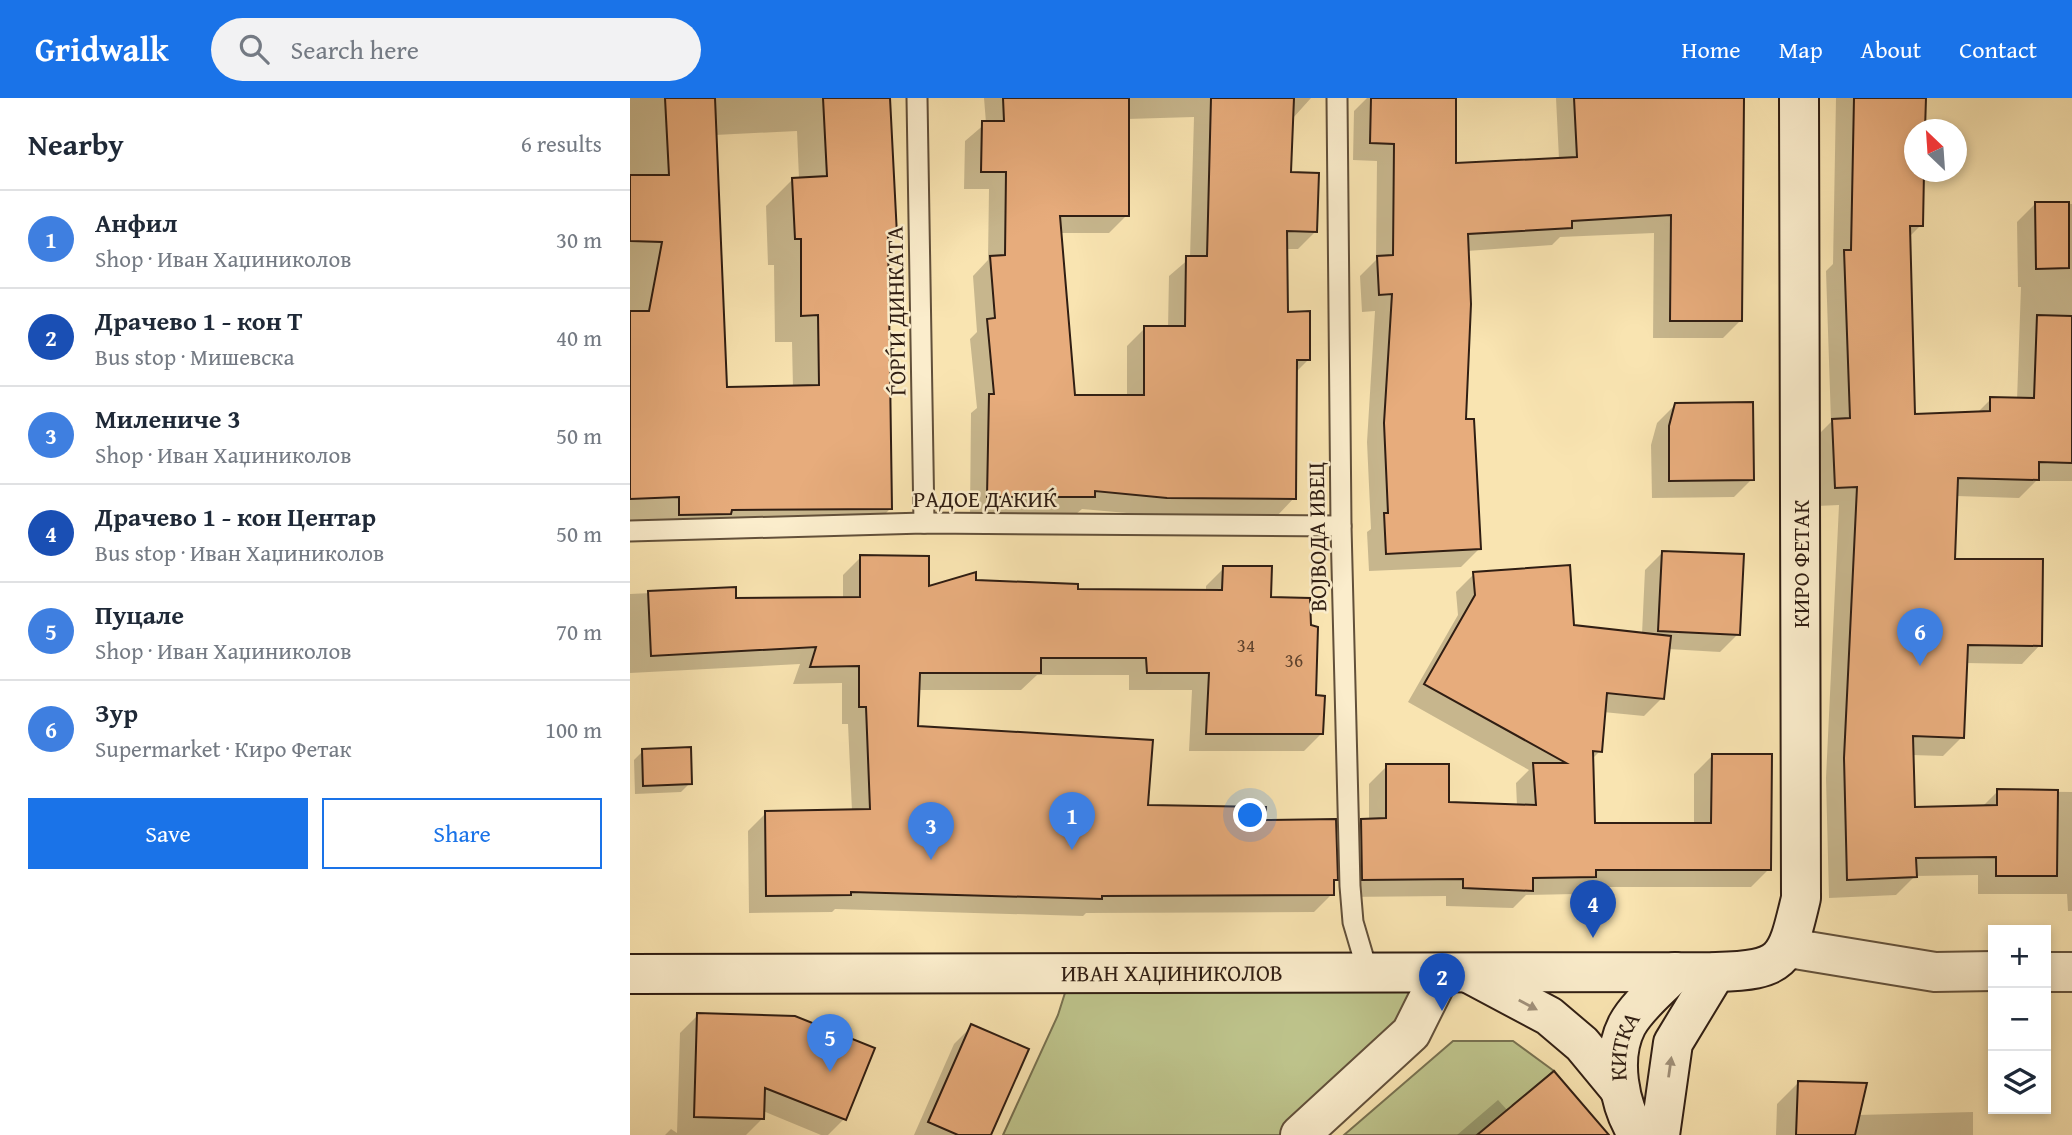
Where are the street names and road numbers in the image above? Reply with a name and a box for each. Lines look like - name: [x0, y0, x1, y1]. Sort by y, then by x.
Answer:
- street label: ЃОРЃИ ДИНКАТА: [878, 226, 913, 396]
- street label: ВОЈВОДА ИВЕЦ: [1299, 462, 1334, 612]
- street label: РАДОЕ ДАКИЌ: [913, 482, 1057, 515]
- street label: КИРО ФЕТАК: [1784, 500, 1817, 628]
- street label: ИВАН ХАЏИНИКОЛОВ: [1061, 956, 1283, 989]
- street label: КИТКА: [1601, 1004, 1647, 1082]

